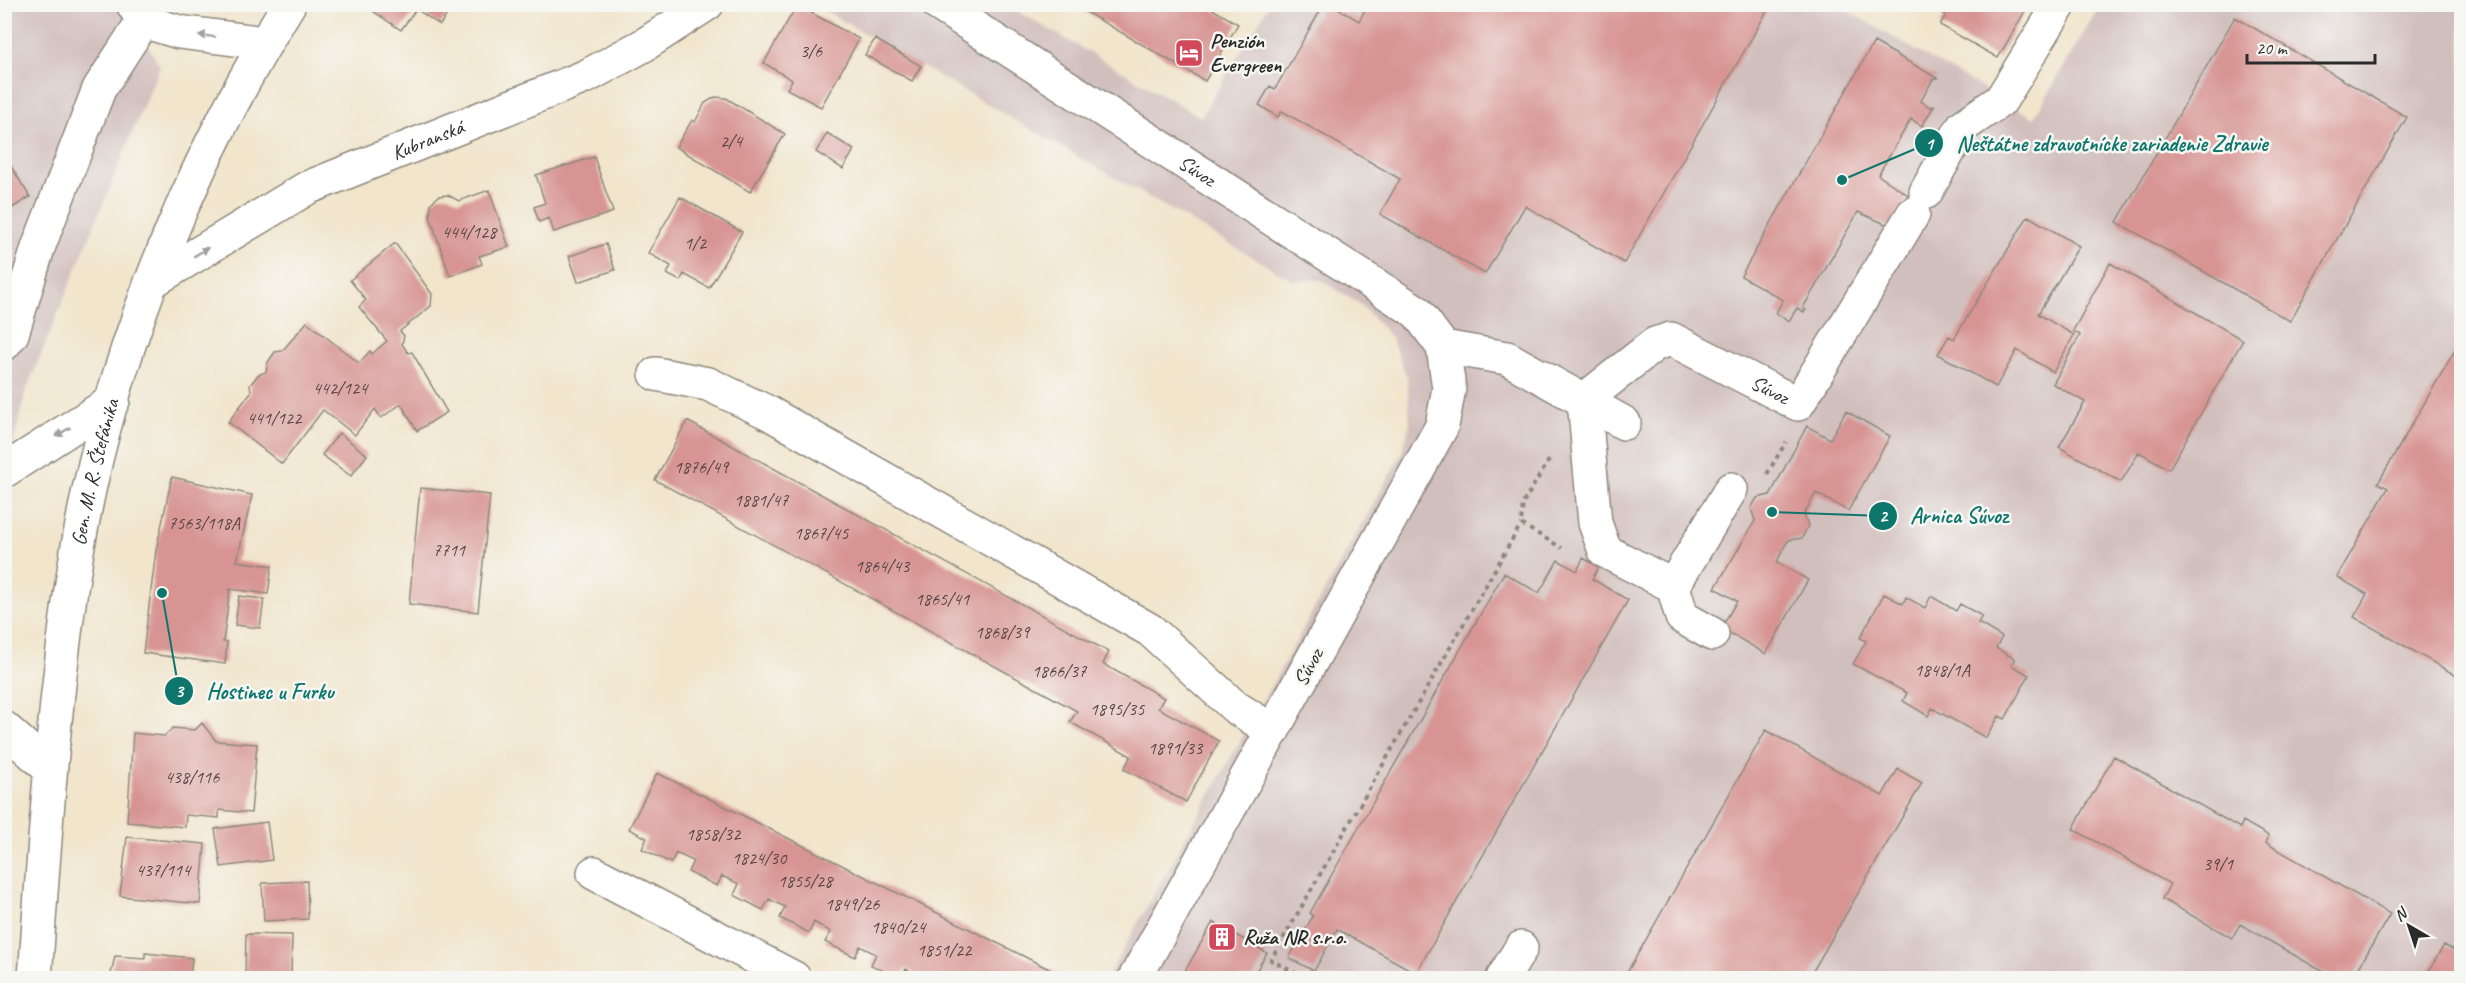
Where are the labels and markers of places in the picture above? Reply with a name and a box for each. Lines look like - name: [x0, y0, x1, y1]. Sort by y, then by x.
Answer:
- place label: Penzión Evergreen: [1210, 28, 1282, 78]
- hotel icon: Penzión Evergreen: [1173, 37, 1205, 69]
- callout: Neštátne zdravotnícke zariadenie Zdravie: [1914, 123, 2280, 163]
- callout: Arnica Súvoz: [1868, 496, 2019, 536]
- callout: Hostinec u Furku: [164, 671, 345, 711]
- building icon: Ruža NR s.r.o.: [1206, 921, 1238, 953]
- place label: Ruža NR s.r.o.: [1243, 924, 1347, 950]

